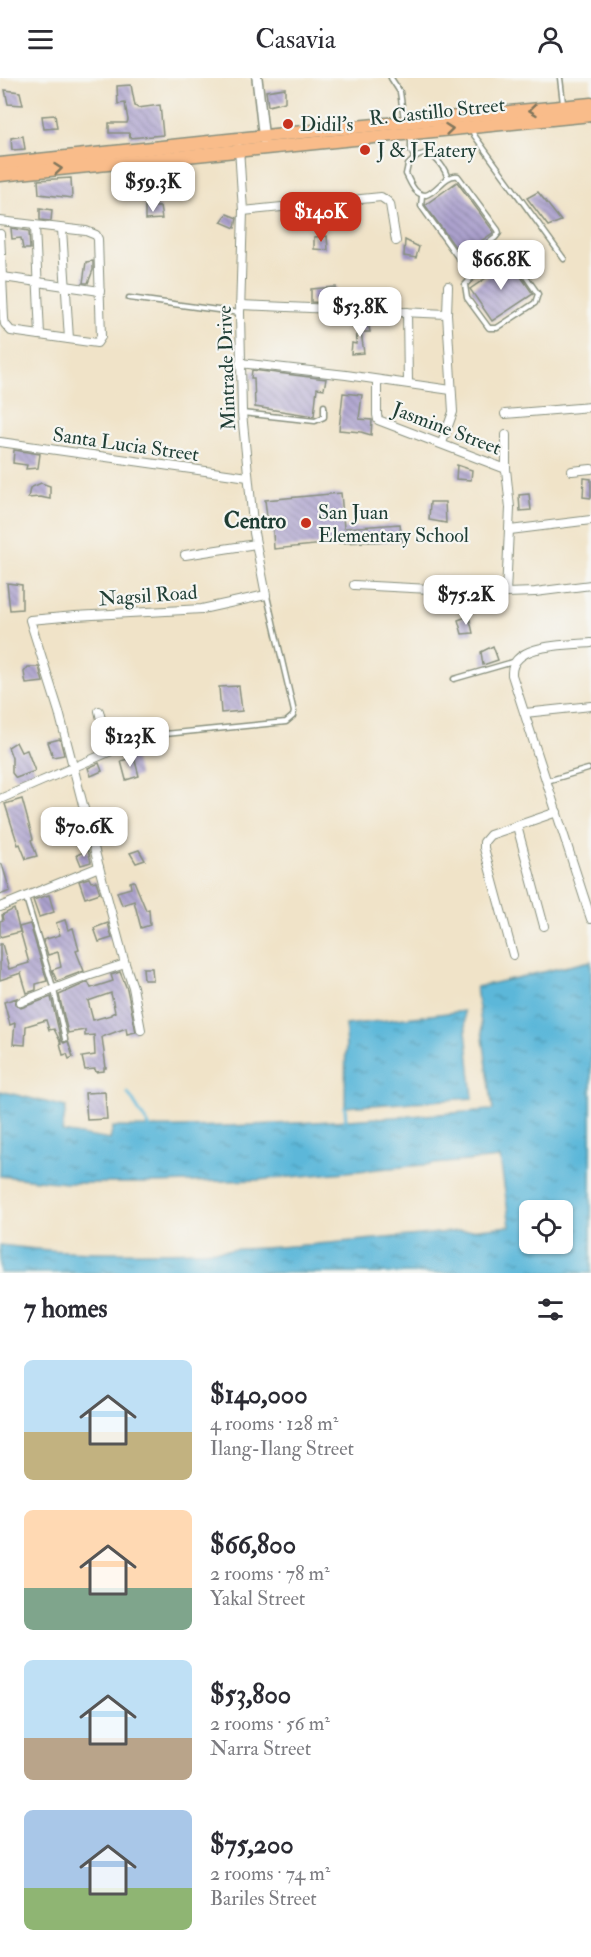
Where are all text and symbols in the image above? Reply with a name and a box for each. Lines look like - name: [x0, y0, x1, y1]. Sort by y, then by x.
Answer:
- icon: menu: [24, 23, 57, 56]
- text: Casavia: [255, 23, 336, 56]
- icon: person: [534, 23, 567, 56]
- street label: R. Castillo Street: [368, 92, 507, 131]
- one-way arrow: [528, 103, 537, 116]
- place label: Didil's: [300, 112, 354, 137]
- marker: Didil's: [281, 117, 295, 131]
- one-way arrow: [444, 123, 453, 136]
- place label: J & J Eatery: [376, 138, 478, 163]
- marker: J & J Eatery: [358, 143, 372, 157]
- pin: $59.3K: [104, 162, 202, 213]
- one-way arrow: [54, 164, 63, 176]
- text: $59.3K: [125, 169, 181, 194]
- pin: $140K: [279, 192, 363, 243]
- text: $140K: [294, 199, 348, 224]
- pin: $66.8K: [452, 240, 550, 291]
- text: $66.8K: [472, 247, 530, 272]
- pin: $53.8K: [311, 287, 409, 338]
- text: $53.8K: [332, 294, 388, 319]
- street label: Mintrade Drive: [212, 305, 241, 431]
- street label: Jasmine Street: [388, 396, 505, 461]
- street label: Santa Lucia Street: [51, 422, 201, 467]
- place label: San Juan Elementary School: [318, 500, 469, 548]
- district label: Centro: [224, 507, 287, 535]
- marker: San Juan Elementary School: [299, 516, 313, 530]
- pin: $75.2K: [417, 575, 515, 626]
- street label: Nagsil Road: [98, 580, 198, 611]
- text: $75.2K: [438, 582, 494, 607]
- pin: $123K: [88, 717, 172, 768]
- text: $123K: [105, 724, 155, 749]
- pin: $70.6K: [35, 807, 133, 858]
- text: $70.6K: [55, 814, 113, 839]
- map controls: [519, 1200, 573, 1254]
- button: locate: [519, 1200, 573, 1254]
- text: 7 homes: [24, 1293, 107, 1325]
- icon: filters: [534, 1293, 567, 1326]
- text: $140,000: [210, 1379, 308, 1411]
- icon: home: [72, 1384, 144, 1456]
- text: 4 rooms · 128 m²: [210, 1411, 338, 1436]
- text: Ilang-Ilang Street: [210, 1436, 354, 1461]
- text: $66,800: [210, 1529, 296, 1561]
- icon: home: [72, 1534, 144, 1606]
- text: 2 rooms · 78 m²: [210, 1561, 330, 1586]
- text: Yakal Street: [210, 1586, 305, 1611]
- text: $53,800: [210, 1679, 291, 1711]
- icon: home: [72, 1684, 144, 1756]
- text: 2 rooms · 56 m²: [210, 1711, 330, 1736]
- text: Narra Street: [210, 1736, 311, 1761]
- text: $75,200: [210, 1829, 294, 1861]
- icon: home: [72, 1834, 144, 1906]
- text: 2 rooms · 74 m²: [210, 1861, 331, 1886]
- text: Bariles Street: [210, 1886, 317, 1911]

